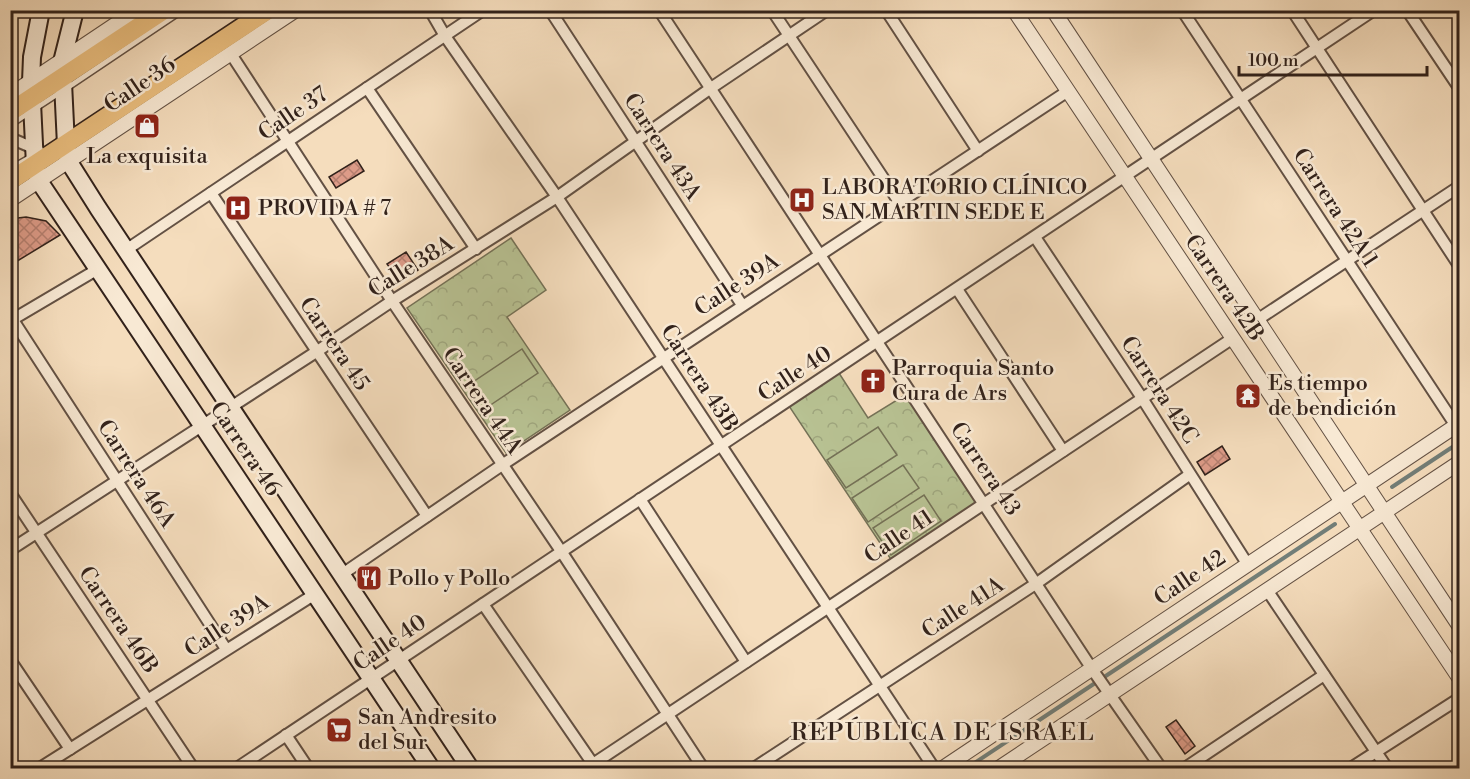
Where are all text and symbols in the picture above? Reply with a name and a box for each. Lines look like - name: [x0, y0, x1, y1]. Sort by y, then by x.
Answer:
- scale bar: [1239, 39, 1426, 77]
- text: 100 m: [1248, 49, 1299, 72]
- street label: Calle 36: [99, 51, 181, 119]
- street label: Calle 37: [253, 81, 333, 147]
- street label: Carrera 43A: [617, 88, 707, 206]
- shop icon: La exquisita: [132, 111, 162, 141]
- place label: La exquisita: [86, 143, 209, 170]
- street label: Carrera 42A 1: [1287, 143, 1384, 273]
- place label: LABORATORIO CLÍNICO SAN MARTIN SEDE E: [822, 173, 1087, 226]
- hospital icon: LABORATORIO CLÍNICO SAN MARTIN SEDE E: [787, 185, 817, 215]
- hospital icon: PROVIDA # 7: [223, 193, 253, 223]
- place label: PROVIDA # 7: [258, 195, 391, 222]
- street label: Calle 38A: [363, 230, 459, 304]
- street label: Carrera 42B: [1178, 230, 1270, 346]
- street label: Calle 39A: [690, 247, 785, 322]
- street label: Carrera 45: [293, 292, 375, 396]
- street label: Carrera 43B: [654, 319, 744, 437]
- street label: Carrera 42C: [1114, 331, 1204, 449]
- street label: Calle 40: [753, 340, 837, 408]
- street label: Carrera 44A: [436, 342, 528, 460]
- place label: Parroquia Santo Cura de Ars: [892, 355, 1054, 407]
- church icon: Parroquia Santo Cura de Ars: [858, 366, 888, 396]
- place label: Es tiempo de bendición: [1268, 370, 1397, 422]
- temple icon: Es tiempo de bendición: [1233, 381, 1263, 411]
- street label: Carrera 46: [204, 397, 286, 501]
- street label: Carrera 46A: [91, 415, 181, 534]
- street label: Carrera 43: [944, 417, 1026, 521]
- street label: Calle 41: [859, 504, 939, 570]
- street label: Calle 42: [1149, 544, 1231, 612]
- street label: Carrera 46B: [72, 561, 164, 679]
- restaurant icon: Pollo y Pollo: [354, 563, 384, 593]
- place label: Pollo y Pollo: [388, 565, 510, 592]
- street label: Calle 41A: [917, 571, 1010, 645]
- street label: Calle 39A: [180, 588, 275, 663]
- street label: Calle 40: [348, 609, 432, 677]
- place label: San Andresito del Sur: [358, 704, 497, 756]
- supermarket icon: San Andresito del Sur: [324, 715, 354, 745]
- district label: REPÚBLICA DE ISRAEL: [791, 716, 1095, 748]

